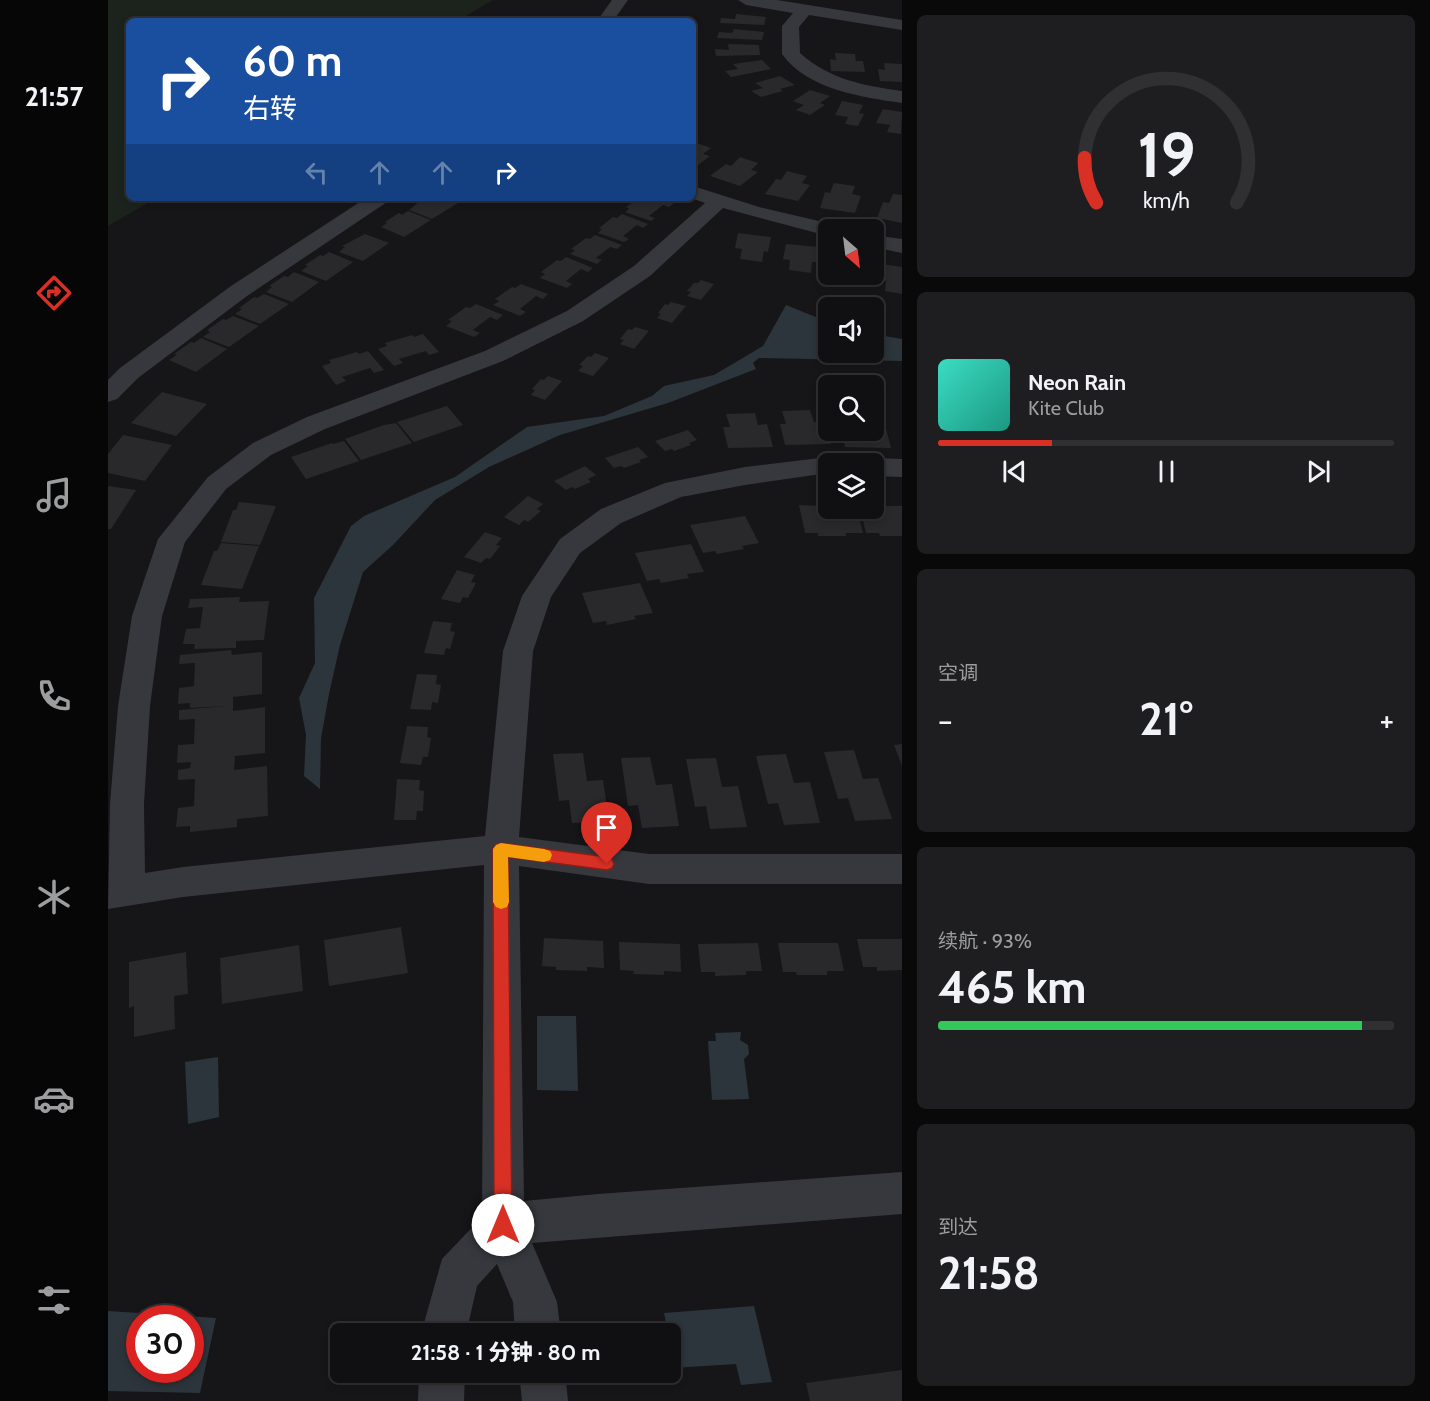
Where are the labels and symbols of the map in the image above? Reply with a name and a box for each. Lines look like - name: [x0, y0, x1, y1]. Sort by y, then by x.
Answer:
- north arrow: [818, 219, 884, 285]
- pin: [581, 802, 632, 864]
- position arrow: [471, 1193, 535, 1257]
- speed limit sign: 30: [126, 1305, 204, 1383]

